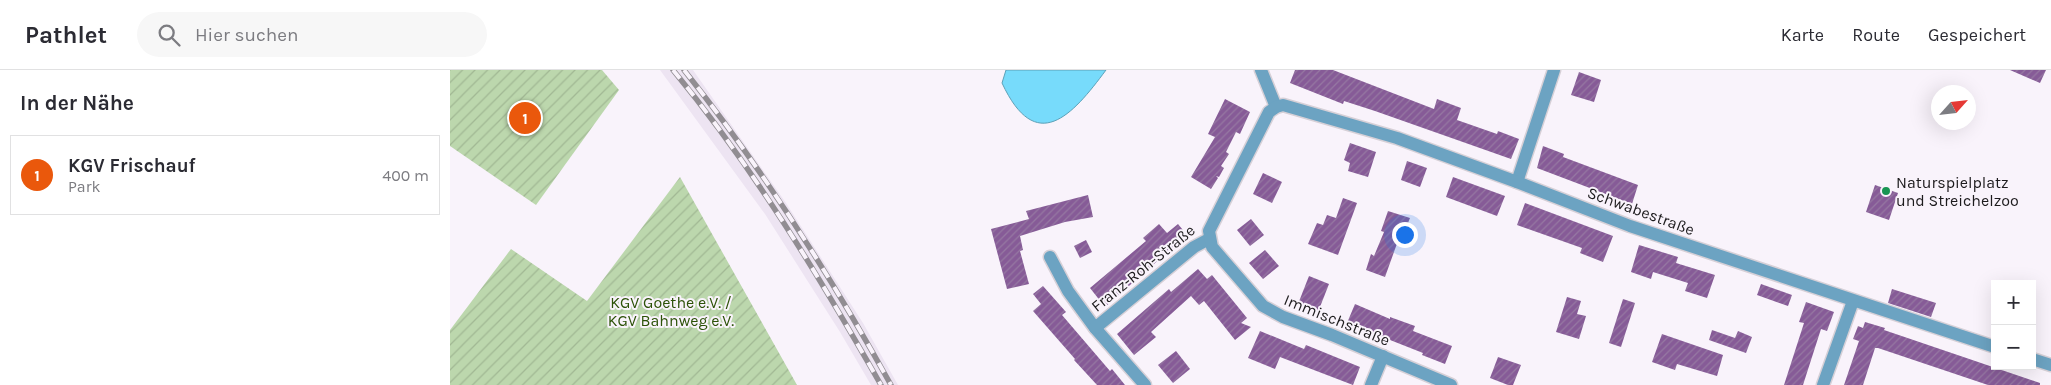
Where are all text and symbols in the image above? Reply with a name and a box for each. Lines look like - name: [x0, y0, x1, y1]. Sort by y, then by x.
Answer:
- search box: [137, 12, 487, 57]
- text: Pathlet: [25, 21, 107, 49]
- icon: search: [155, 21, 183, 49]
- text: Hier suchen: [195, 24, 298, 46]
- text: Karte: [1781, 24, 1824, 46]
- text: Route: [1852, 24, 1900, 46]
- text: Gespeichert: [1928, 24, 2026, 46]
- north arrow: [1931, 85, 1976, 130]
- text: In der Nähe: [20, 91, 134, 115]
- pin: 1: [509, 99, 541, 137]
- text: KGV Frischauf: [68, 155, 196, 177]
- text: 1: [34, 166, 40, 185]
- text: 400 m: [382, 166, 429, 185]
- place label: Naturspielplatz und Streichelzoo: [1896, 173, 2019, 210]
- text: Park: [68, 177, 100, 196]
- street label: Schwabestraße: [1585, 183, 1697, 239]
- marker: Naturspielplatz und Streichelzoo: [1880, 185, 1892, 197]
- street label: Franz-Roh-Straße: [1087, 220, 1199, 316]
- your location: [1392, 222, 1418, 248]
- map controls: [1991, 280, 2036, 370]
- button: +: [1991, 280, 2036, 325]
- street label: Immischstraße: [1281, 290, 1393, 350]
- park label: KGV Goethe e.V. / KGV Bahnweg e.V.: [608, 293, 734, 330]
- button: −: [1991, 325, 2036, 370]

